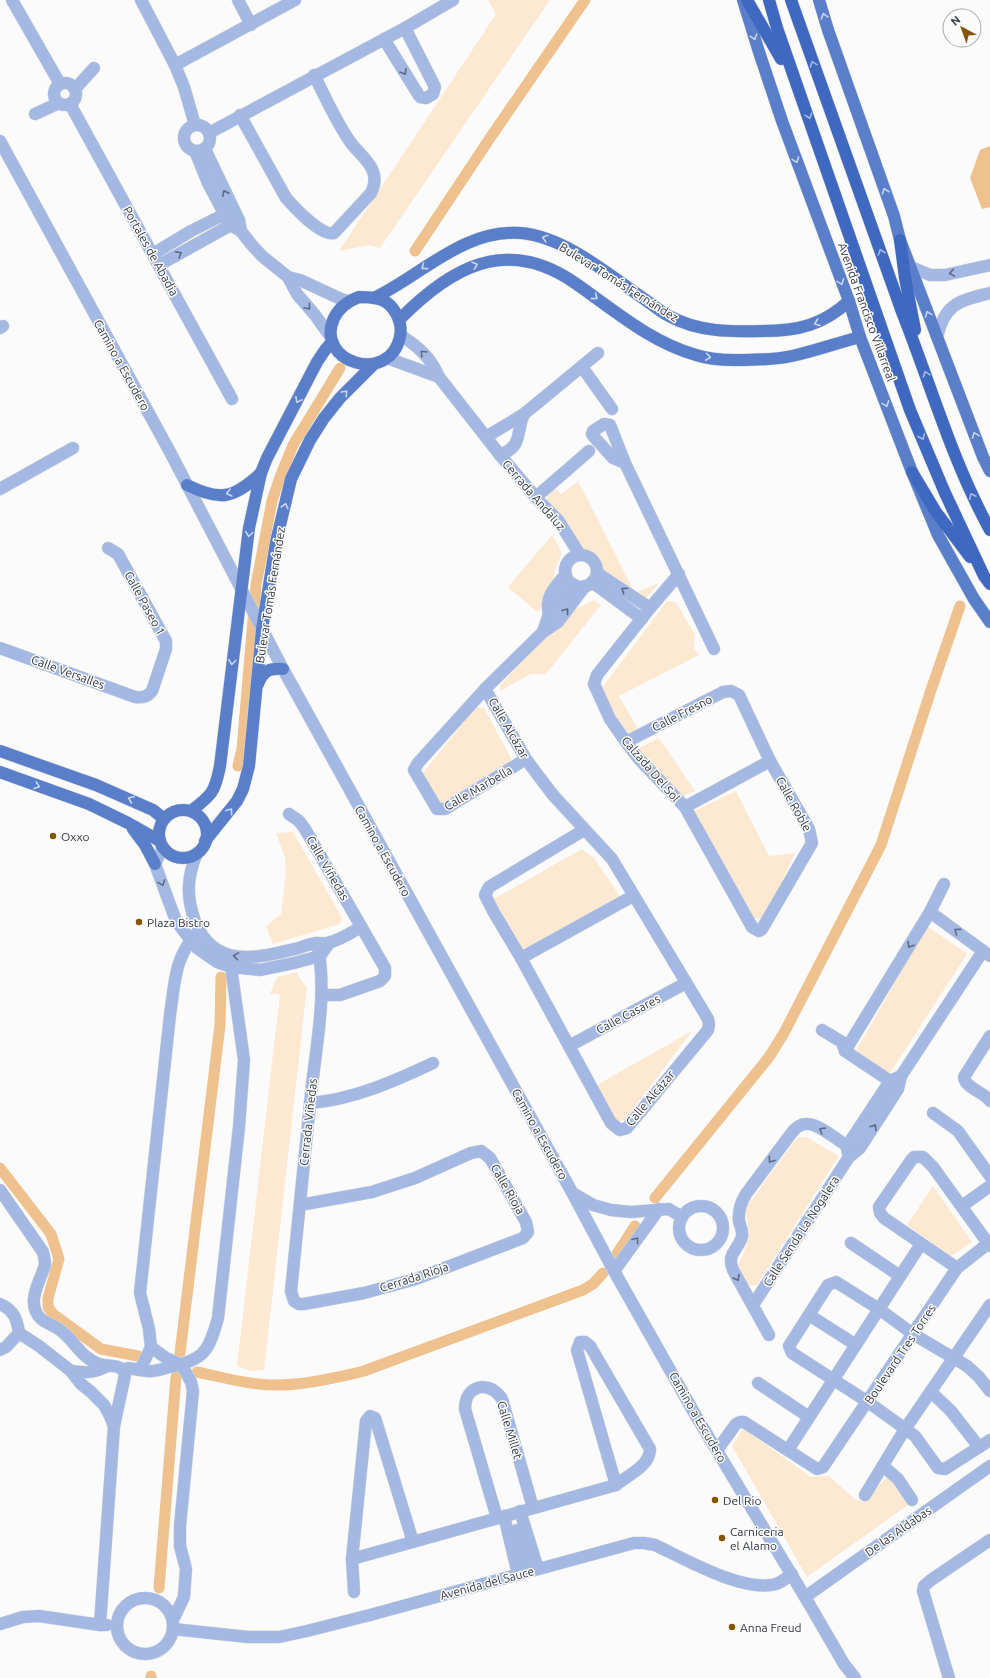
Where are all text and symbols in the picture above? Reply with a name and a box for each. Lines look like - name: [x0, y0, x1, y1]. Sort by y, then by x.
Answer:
- north arrow: [942, 8, 982, 48]
- one-way arrow: [820, 12, 829, 19]
- text: N: [948, 13, 962, 28]
- one-way arrow: [749, 34, 758, 41]
- one-way arrow: [809, 61, 818, 68]
- one-way arrow: [400, 68, 407, 75]
- one-way arrow: [804, 113, 813, 120]
- one-way arrow: [792, 157, 800, 164]
- one-way arrow: [882, 188, 890, 195]
- one-way arrow: [222, 190, 230, 197]
- street label: Portales de Abadia: [121, 204, 181, 298]
- one-way arrow: [542, 234, 549, 243]
- street label: Bulevar Tomás Fernández: [557, 240, 681, 324]
- street label: Avenida Francisco Villarreal: [836, 241, 898, 383]
- one-way arrow: [878, 249, 886, 256]
- one-way arrow: [175, 251, 182, 259]
- one-way arrow: [472, 262, 479, 270]
- one-way arrow: [421, 263, 428, 270]
- one-way arrow: [949, 269, 955, 277]
- one-way arrow: [837, 279, 845, 286]
- one-way arrow: [590, 293, 597, 300]
- one-way arrow: [303, 302, 310, 309]
- one-way arrow: [925, 311, 933, 318]
- street label: Camino a Escudero: [92, 317, 152, 413]
- one-way arrow: [813, 318, 820, 326]
- one-way arrow: [421, 350, 428, 358]
- one-way arrow: [705, 352, 712, 361]
- one-way arrow: [922, 371, 931, 378]
- one-way arrow: [340, 390, 348, 398]
- one-way arrow: [296, 396, 303, 403]
- one-way arrow: [881, 401, 889, 408]
- one-way arrow: [971, 432, 979, 439]
- one-way arrow: [917, 433, 925, 440]
- street label: Cerrada Andaluz: [500, 457, 568, 533]
- one-way arrow: [226, 489, 232, 497]
- one-way arrow: [969, 492, 977, 500]
- one-way arrow: [280, 503, 288, 510]
- street label: Bulevar Tomás Fernández: [253, 526, 287, 664]
- one-way arrow: [245, 530, 254, 537]
- street label: Calle Paseo 1: [122, 569, 168, 637]
- one-way arrow: [621, 587, 628, 595]
- one-way arrow: [561, 609, 568, 616]
- street label: Calle Versalles: [30, 653, 106, 691]
- one-way arrow: [228, 659, 237, 666]
- street label: Calle Fresno: [650, 692, 714, 734]
- street label: Calle Alcázar: [486, 695, 532, 761]
- street label: Calzada Del Sol: [619, 734, 683, 804]
- street label: Calle Marbella: [442, 763, 514, 813]
- street label: Calle Roble: [774, 774, 814, 834]
- one-way arrow: [33, 781, 40, 789]
- one-way arrow: [127, 796, 134, 804]
- street label: Camino a Escudero: [353, 803, 413, 899]
- one-way arrow: [225, 809, 232, 816]
- place label: Oxxo: [61, 830, 90, 843]
- marker: Oxxo: [48, 831, 58, 841]
- street label: Calle Viñedas: [304, 834, 352, 902]
- one-way arrow: [157, 879, 165, 886]
- place label: Plaza Bistro: [147, 916, 210, 929]
- marker: Plaza Bistro: [134, 917, 144, 927]
- one-way arrow: [954, 929, 961, 936]
- one-way arrow: [907, 941, 914, 948]
- one-way arrow: [233, 952, 239, 961]
- street label: Calle Casares: [594, 992, 662, 1036]
- street label: Calle Alcázar: [623, 1067, 677, 1128]
- street label: Cerrada Viñedas: [297, 1078, 319, 1166]
- street label: Camino a Escudero: [510, 1086, 570, 1182]
- one-way arrow: [869, 1124, 876, 1131]
- one-way arrow: [819, 1128, 826, 1135]
- one-way arrow: [768, 1156, 776, 1163]
- street label: Calle Rioja: [488, 1162, 528, 1216]
- street label: Calle Senda La Nogalera: [760, 1173, 842, 1289]
- one-way arrow: [631, 1237, 639, 1244]
- street label: Cerrada Rioja: [378, 1260, 450, 1294]
- one-way arrow: [733, 1274, 740, 1281]
- street label: Boulevard Tres Torres: [862, 1302, 938, 1406]
- street label: Camino a Escudero: [667, 1370, 729, 1464]
- street label: Calle Millet: [495, 1399, 525, 1461]
- place label: Del Rio: [723, 1494, 761, 1507]
- marker: Del Rio: [710, 1495, 720, 1505]
- street label: De las Aldabas: [862, 1503, 934, 1559]
- place label: Carniceria el Alamo: [730, 1525, 784, 1552]
- marker: Carniceria el Alamo: [717, 1533, 727, 1543]
- street label: Avenida del Sauce: [439, 1564, 535, 1602]
- place label: Anna Freud: [740, 1621, 802, 1634]
- marker: Anna Freud: [727, 1622, 737, 1632]

